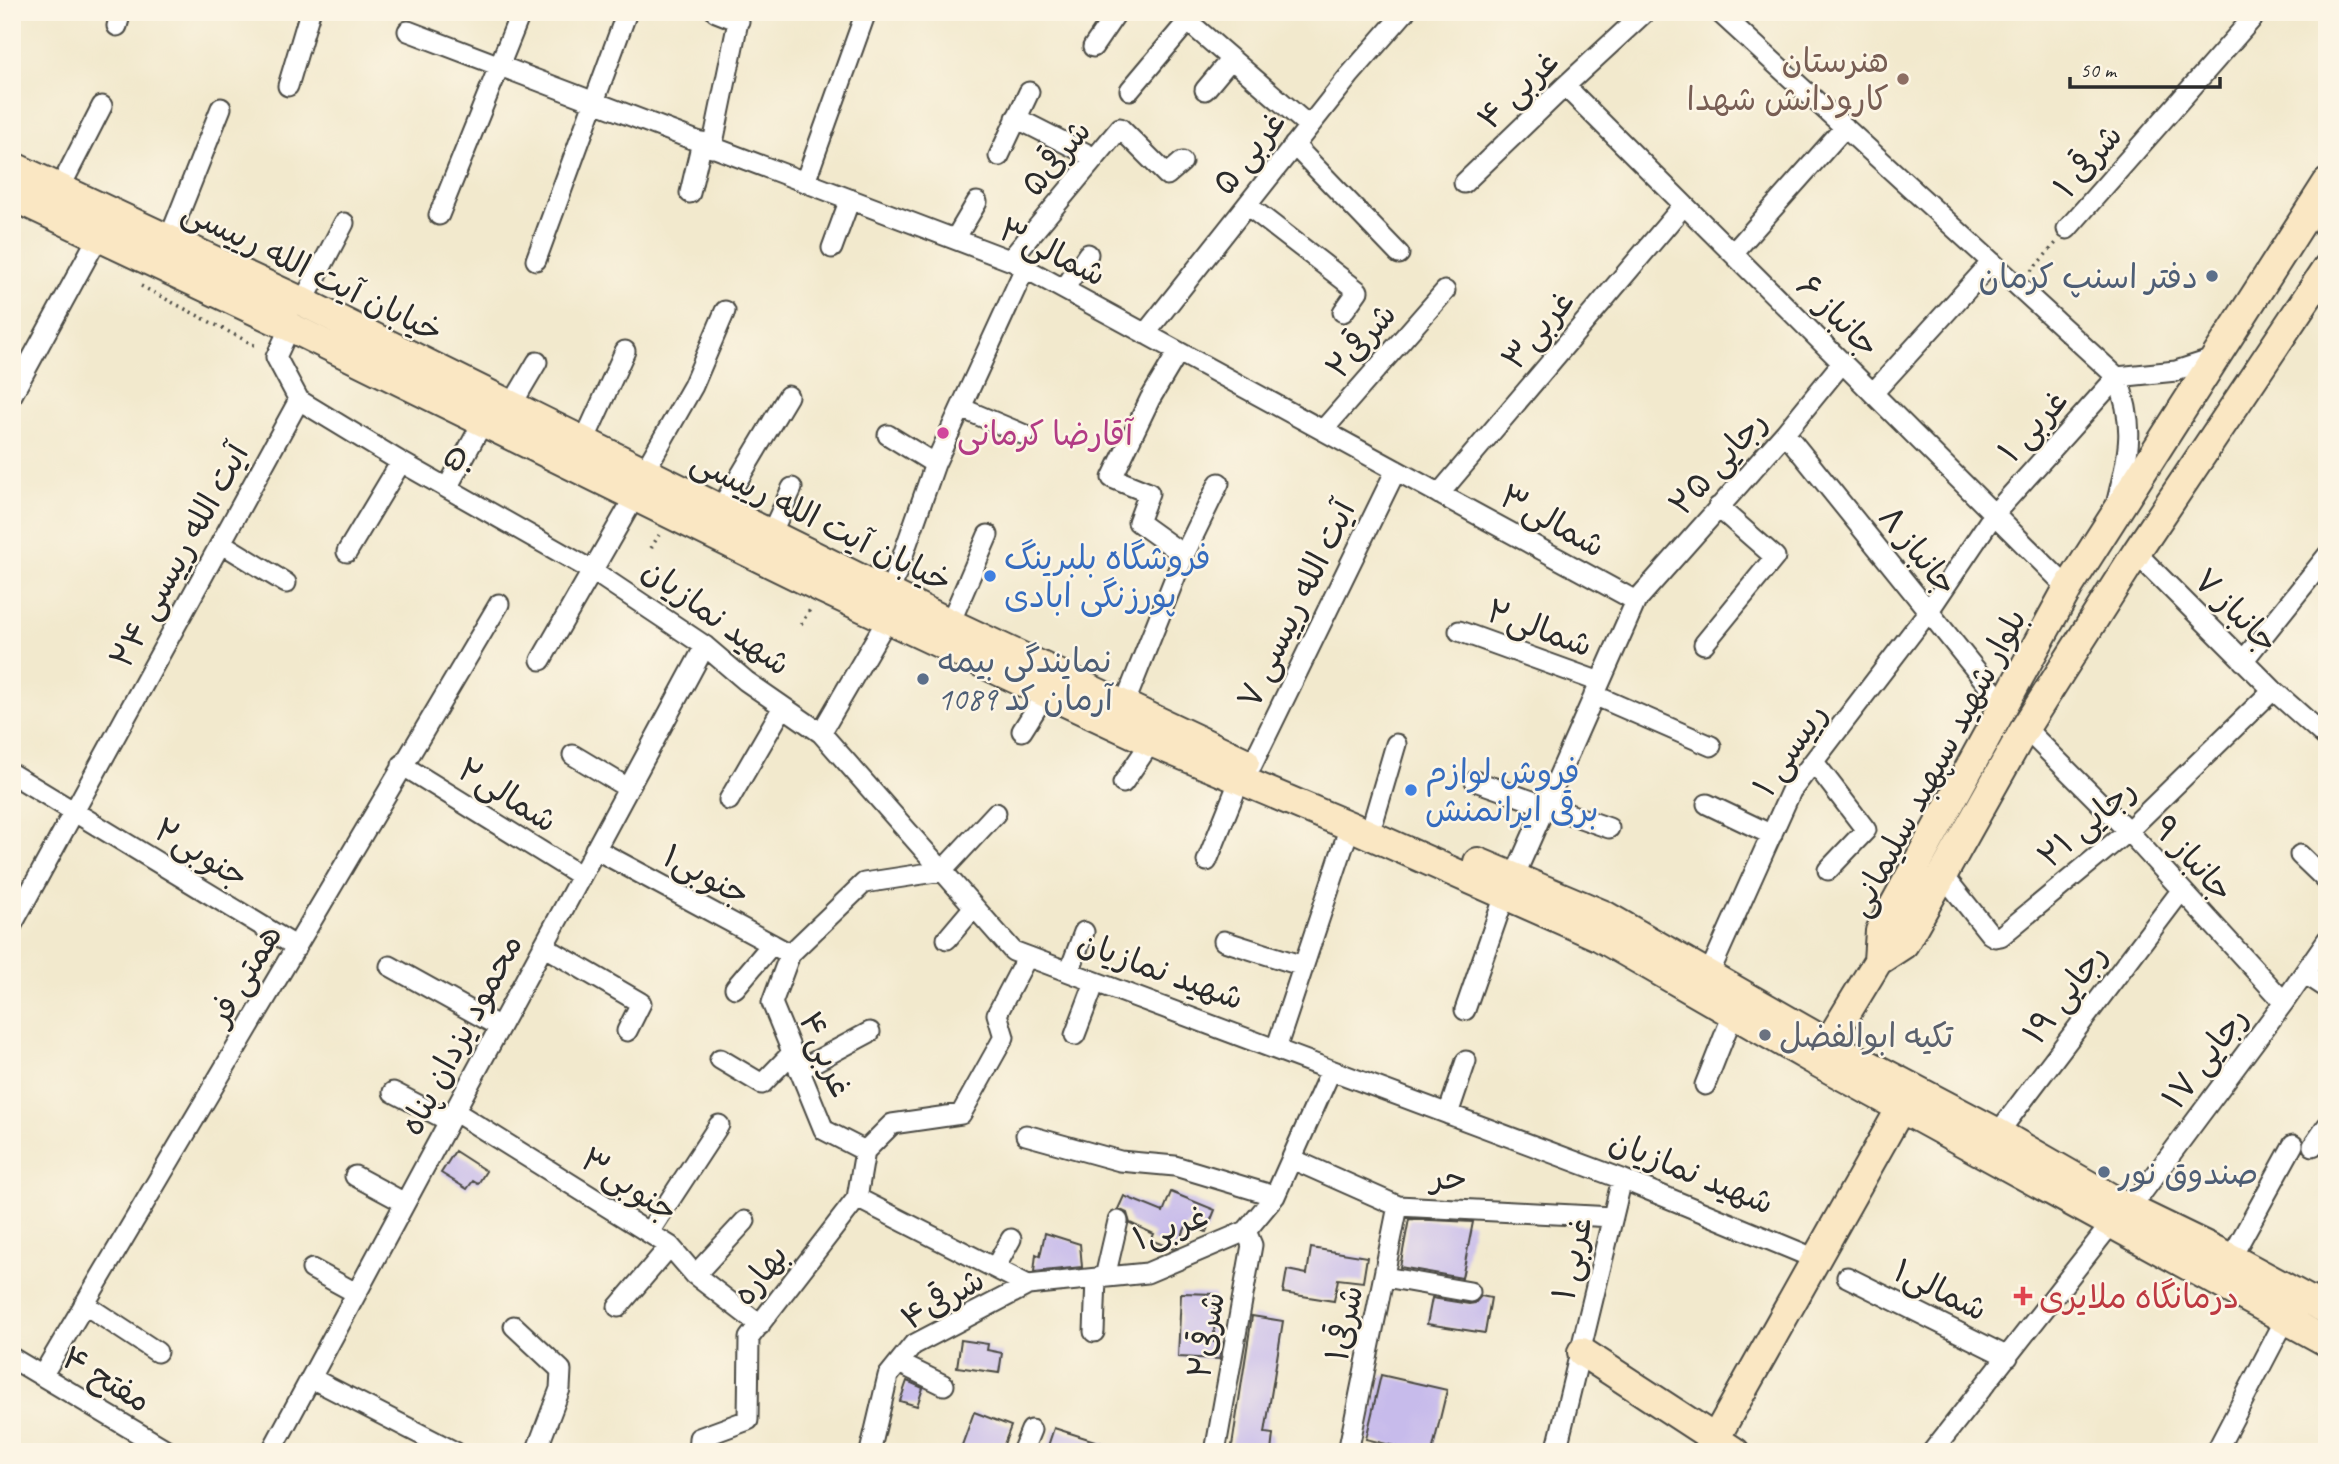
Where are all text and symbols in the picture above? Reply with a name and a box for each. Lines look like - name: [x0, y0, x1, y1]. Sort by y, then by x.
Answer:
- place label: هنرستان کارودانش شهدا: [1687, 40, 1889, 120]
- street label: غربی ۴: [1468, 41, 1567, 139]
- scale bar: [2070, 46, 2220, 90]
- text: 50 m: [2080, 57, 2118, 83]
- marker: هنرستان کارودانش شهدا: [1895, 71, 1911, 87]
- street label: غربی ۵: [1203, 102, 1295, 203]
- street label: شرقی۵: [1011, 111, 1100, 205]
- street label: شرقی ۱: [2044, 115, 2131, 206]
- street label: خیابان آیت الله رییسی: [175, 190, 450, 352]
- street label: شمالی۳: [992, 208, 1113, 296]
- place label: دفتر اسنپ کرمان: [1979, 256, 2198, 298]
- street label: جانباز ۶: [1788, 265, 1889, 366]
- marker: دفتر اسنپ کرمان: [2204, 268, 2220, 284]
- street label: غربی۳: [1492, 281, 1583, 378]
- street label: شرقی۲: [1316, 294, 1405, 387]
- street label: غربی ۱: [1989, 380, 2077, 471]
- street label: رجایی ۲۵: [1659, 401, 1776, 524]
- place label: آقارضا کرمانی: [957, 413, 1135, 455]
- marker: آقارضا کرمانی: [935, 425, 951, 441]
- street label: آیت الله رییسی ۲۴: [100, 434, 259, 675]
- street label: ۵۰: [435, 434, 486, 487]
- street label: خیابان آیت الله رییسی: [684, 440, 959, 602]
- street label: شمالی۳: [1492, 475, 1613, 567]
- street label: آیت الله رییسی ۷: [1227, 492, 1365, 715]
- street label: جانباز ۸: [1869, 497, 1967, 604]
- place label: فروشگاه بلبرینگ پورزنگی ابادی: [1004, 537, 1211, 617]
- street label: شهید نمازیان: [634, 549, 799, 685]
- street label: جانباز ۷: [2185, 559, 2288, 662]
- marker: فروشگاه بلبرینگ پورزنگی ابادی: [982, 568, 998, 584]
- street label: شمالی۲: [1481, 589, 1598, 666]
- street label: بلوار شهید سپهبد سلیمانی: [1838, 601, 2036, 924]
- place label: نمایندگی بیمه آرمان کد 1089: [937, 640, 1115, 720]
- marker: نمایندگی بیمه آرمان کد 1089: [915, 671, 931, 687]
- street label: رییسی ۱: [1743, 695, 1836, 805]
- street label: شمالی۲: [450, 748, 565, 842]
- place label: فروش لوازم برقی ایرانمنش: [1425, 751, 1599, 831]
- street label: رجایی ۲۱: [2029, 769, 2145, 877]
- marker: فروش لوازم برقی ایرانمنش: [1403, 782, 1419, 798]
- street label: جانباز ۹: [2144, 807, 2243, 910]
- street label: جنوبی۲: [147, 808, 256, 897]
- street label: جنوبی۱: [656, 835, 757, 915]
- street label: همتی فر: [197, 916, 291, 1035]
- street label: شهید نمازیان: [1072, 921, 1249, 1019]
- street label: محمود یزدان پناه: [390, 927, 532, 1142]
- street label: رجایی ۱۹: [2013, 935, 2116, 1052]
- street label: رجایی ۱۷: [2153, 998, 2257, 1117]
- street label: غربی۴: [789, 1005, 863, 1104]
- place label: تکیه ابوالفضل: [1779, 1015, 1954, 1057]
- marker: تکیه ابوالفضل: [1757, 1027, 1773, 1043]
- street label: شهید نمازیان: [1603, 1120, 1780, 1224]
- street label: جنوبی۳: [573, 1138, 686, 1232]
- place label: صندوق نور: [2117, 1152, 2258, 1194]
- street label: حر: [1427, 1156, 1468, 1200]
- marker: صندوق نور: [2096, 1164, 2112, 1180]
- street label: غربی۱: [1127, 1194, 1214, 1260]
- street label: غربی ۱: [1542, 1212, 1602, 1304]
- street label: بهاره: [723, 1235, 797, 1314]
- street label: شمالی۱: [1887, 1249, 1994, 1330]
- street label: شرقی۴: [893, 1258, 992, 1339]
- place label: درمانگاه ملایری: [2039, 1276, 2239, 1318]
- street label: شرقی۱: [1315, 1281, 1373, 1365]
- marker: درمانگاه ملایری: [2013, 1286, 2033, 1306]
- street label: شرقی۲: [1178, 1289, 1234, 1382]
- street label: مفتح ۴: [54, 1336, 159, 1423]

